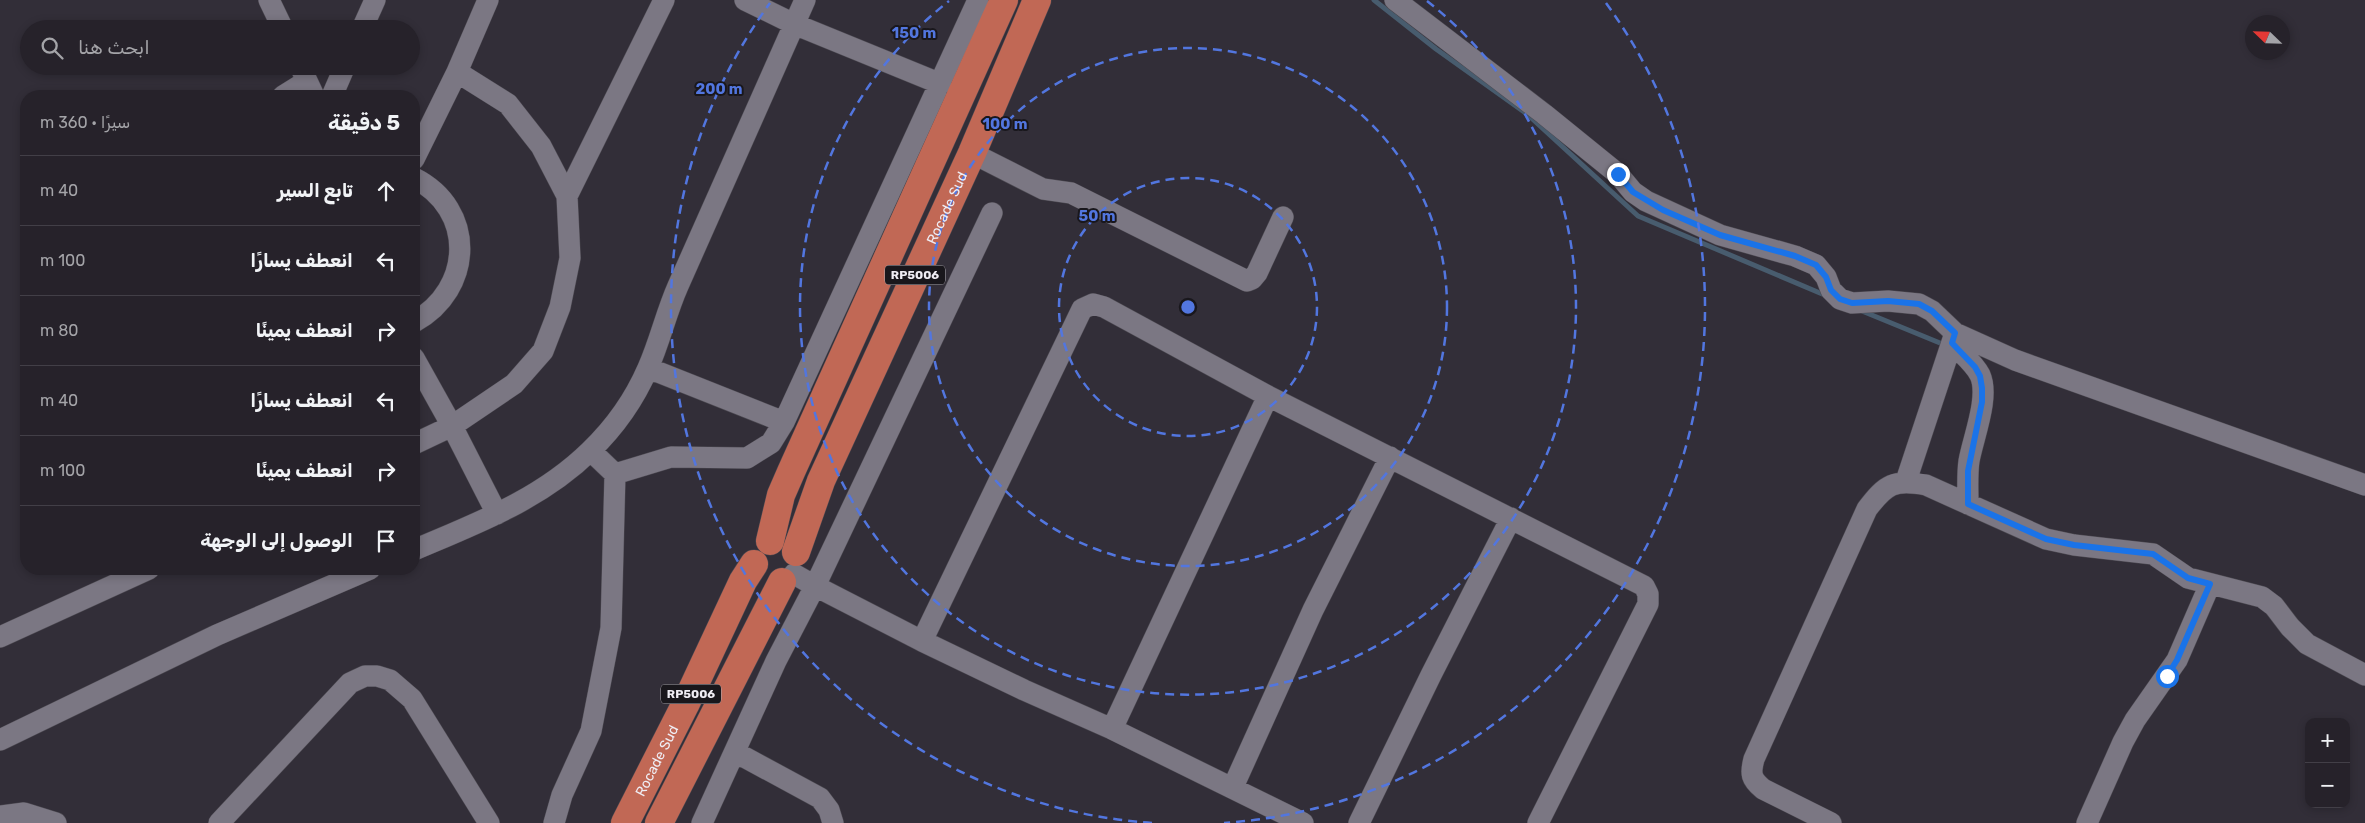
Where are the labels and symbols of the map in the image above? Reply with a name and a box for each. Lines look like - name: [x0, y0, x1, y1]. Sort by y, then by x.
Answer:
- north arrow: [2245, 15, 2290, 60]
- text: 150 m: [892, 24, 936, 42]
- text: 200 m: [695, 80, 743, 98]
- text: 100 m: [983, 115, 1027, 133]
- route end: [1607, 163, 1630, 186]
- street label: Rocade Sud: [923, 169, 971, 247]
- text: 50 m: [1079, 207, 1115, 225]
- road number: RP5006: [885, 266, 945, 284]
- centre of rings: [1179, 298, 1197, 316]
- route start: [2156, 665, 2179, 688]
- road number: RP5006: [661, 684, 721, 704]
- street label: Rocade Sud: [632, 722, 682, 799]

